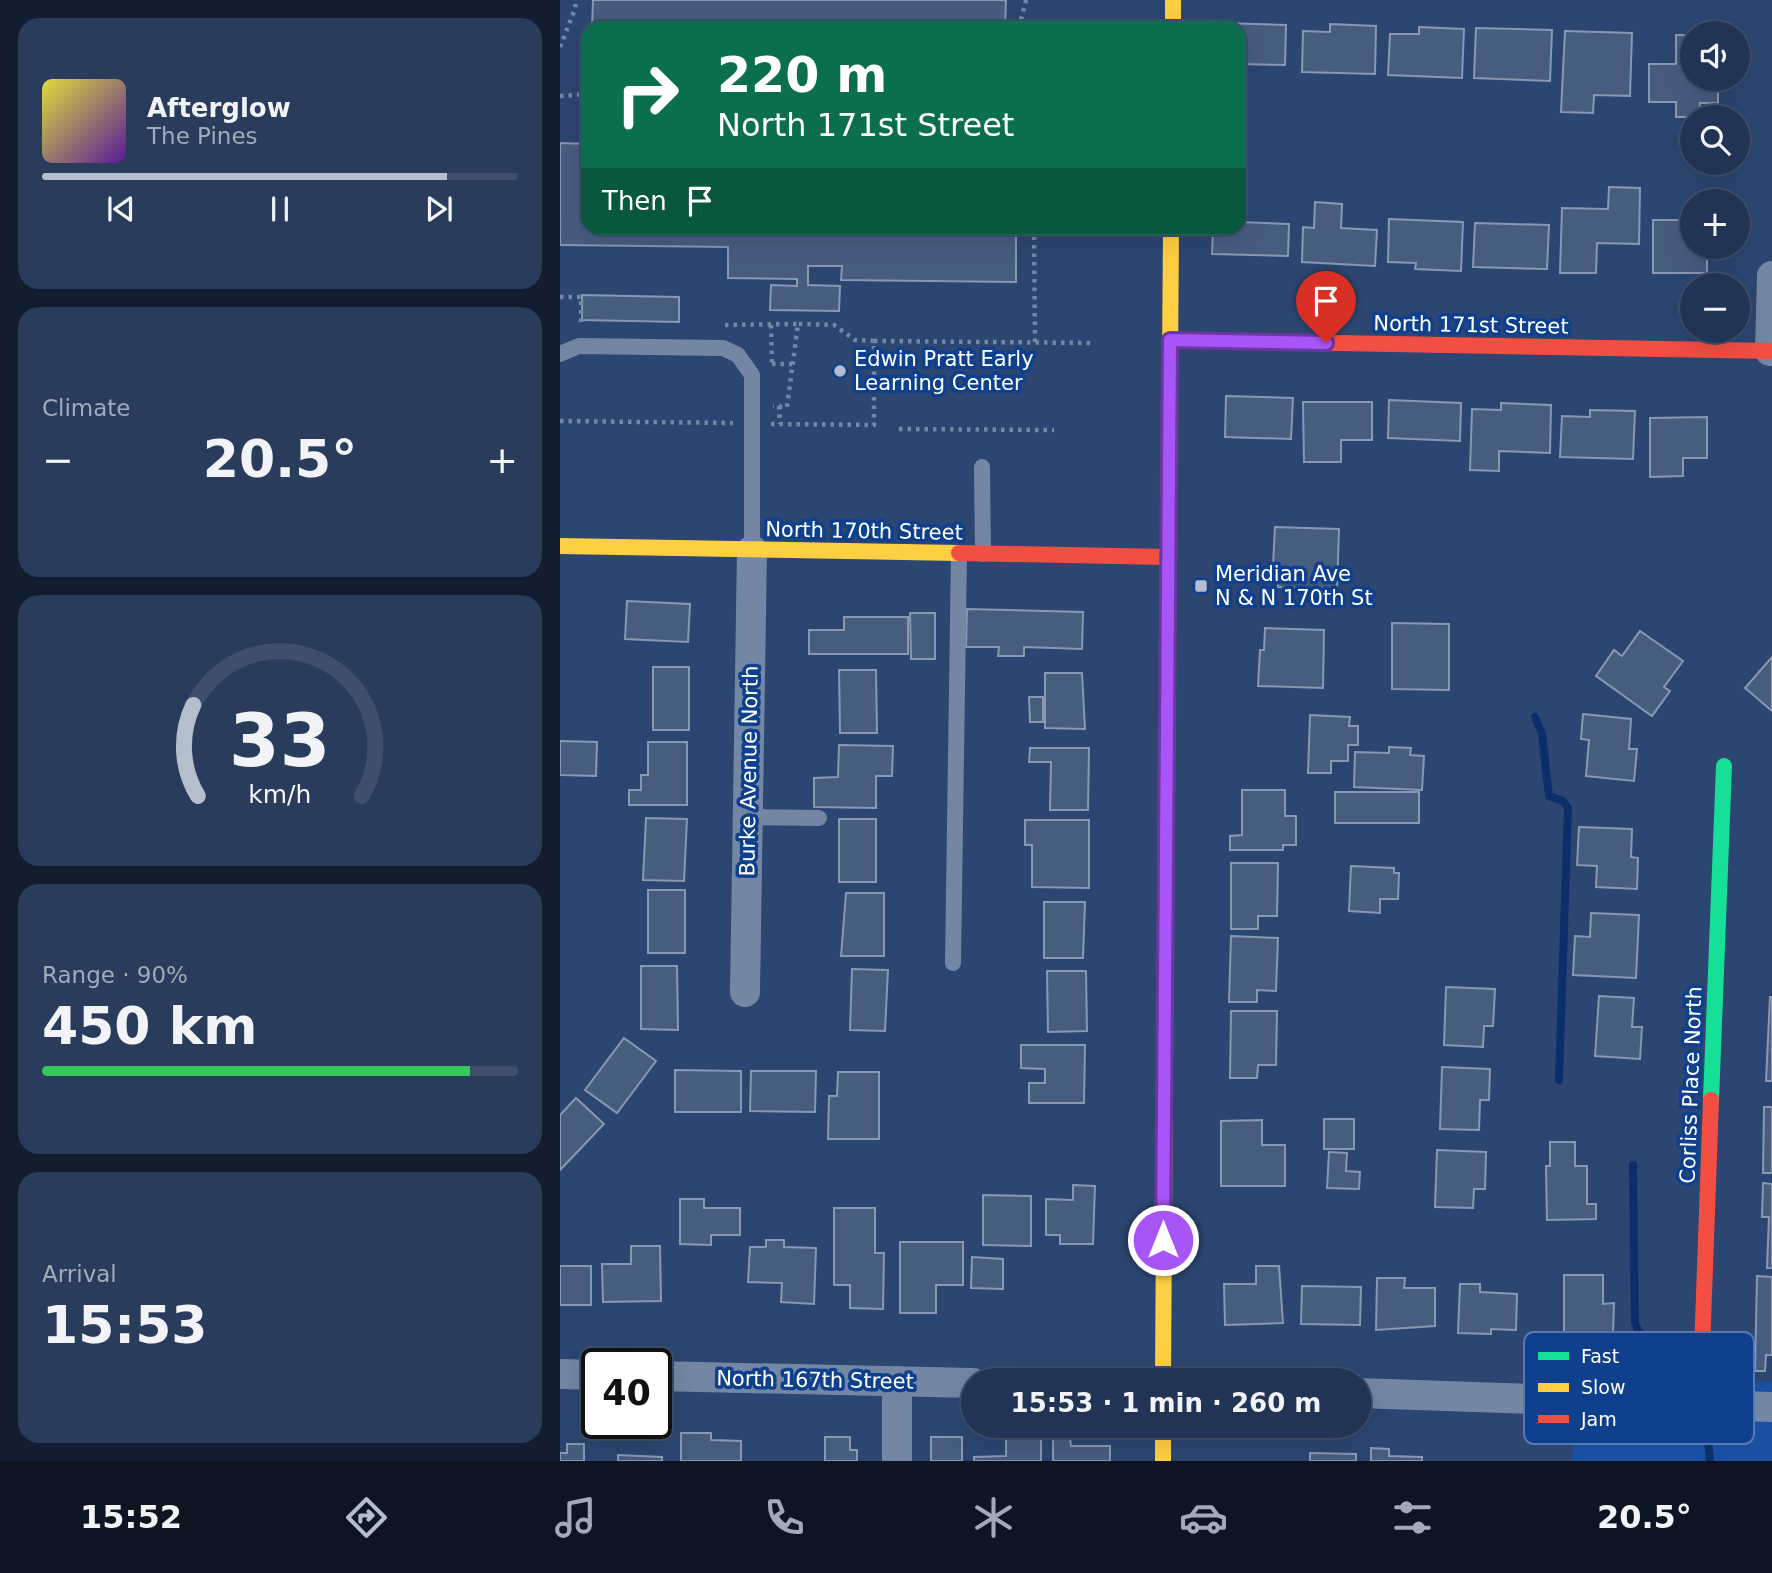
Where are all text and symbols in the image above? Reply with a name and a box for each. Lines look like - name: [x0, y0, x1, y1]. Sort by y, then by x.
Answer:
- map controls: [1680, 21, 1750, 343]
- button: sound: [1680, 21, 1750, 91]
- text: 220 m: [717, 47, 887, 104]
- icon: right: [602, 49, 693, 140]
- text: Afterglow: [147, 93, 291, 123]
- button: search: [1680, 105, 1750, 175]
- text: North 171st Street: [717, 106, 1014, 144]
- text: The Pines: [147, 123, 258, 149]
- icon: arrive: [681, 182, 719, 220]
- text: Then: [602, 186, 667, 216]
- button: +: [1680, 189, 1750, 259]
- icon: previous: [102, 190, 140, 228]
- icon: pause: [261, 190, 299, 228]
- icon: next: [420, 190, 458, 228]
- pin: [1296, 271, 1356, 343]
- button: −: [1680, 273, 1750, 343]
- icon: arrive: [1307, 282, 1345, 320]
- street label: North 171st Street: [1373, 311, 1569, 339]
- place label: Edwin Pratt Early Learning Center: [854, 347, 1034, 395]
- marker: Edwin Pratt Early Learning Center: [832, 363, 848, 379]
- text: Climate: [42, 395, 131, 421]
- text: 20.5°: [203, 429, 357, 489]
- text: −: [42, 438, 74, 482]
- text: +: [486, 438, 518, 482]
- street label: North 170th Street: [765, 517, 963, 545]
- place label: Meridian Ave N & N 170th St: [1215, 562, 1373, 610]
- marker: Meridian Ave N & N 170th St: [1193, 578, 1209, 594]
- street label: Burke Avenue North: [735, 665, 763, 877]
- text: 33: [229, 699, 331, 784]
- text: km/h: [248, 780, 312, 809]
- text: Range · 90%: [42, 962, 188, 988]
- street label: Corliss Place North: [1676, 986, 1706, 1184]
- text: 450 km: [42, 996, 257, 1056]
- position arrow: [1126, 1203, 1200, 1277]
- text: Arrival: [42, 1261, 117, 1287]
- text: 15:53: [42, 1295, 208, 1355]
- legend: [1524, 1332, 1754, 1444]
- text: Fast: [1581, 1345, 1619, 1367]
- speed limit sign: 40: [581, 1348, 672, 1439]
- street label: North 167th Street: [716, 1366, 914, 1394]
- text: Slow: [1581, 1376, 1626, 1398]
- text: 15:53 · 1 min · 260 m: [1011, 1388, 1321, 1418]
- text: Jam: [1580, 1408, 1617, 1430]
- icon: directions: [342, 1493, 391, 1542]
- icon: music: [551, 1493, 600, 1542]
- icon: phone: [760, 1493, 809, 1542]
- icon: climate: [969, 1493, 1018, 1542]
- icon: car: [1179, 1493, 1228, 1542]
- icon: filters: [1388, 1493, 1437, 1542]
- text: 15:52: [80, 1498, 182, 1536]
- text: 20.5°: [1597, 1498, 1692, 1536]

